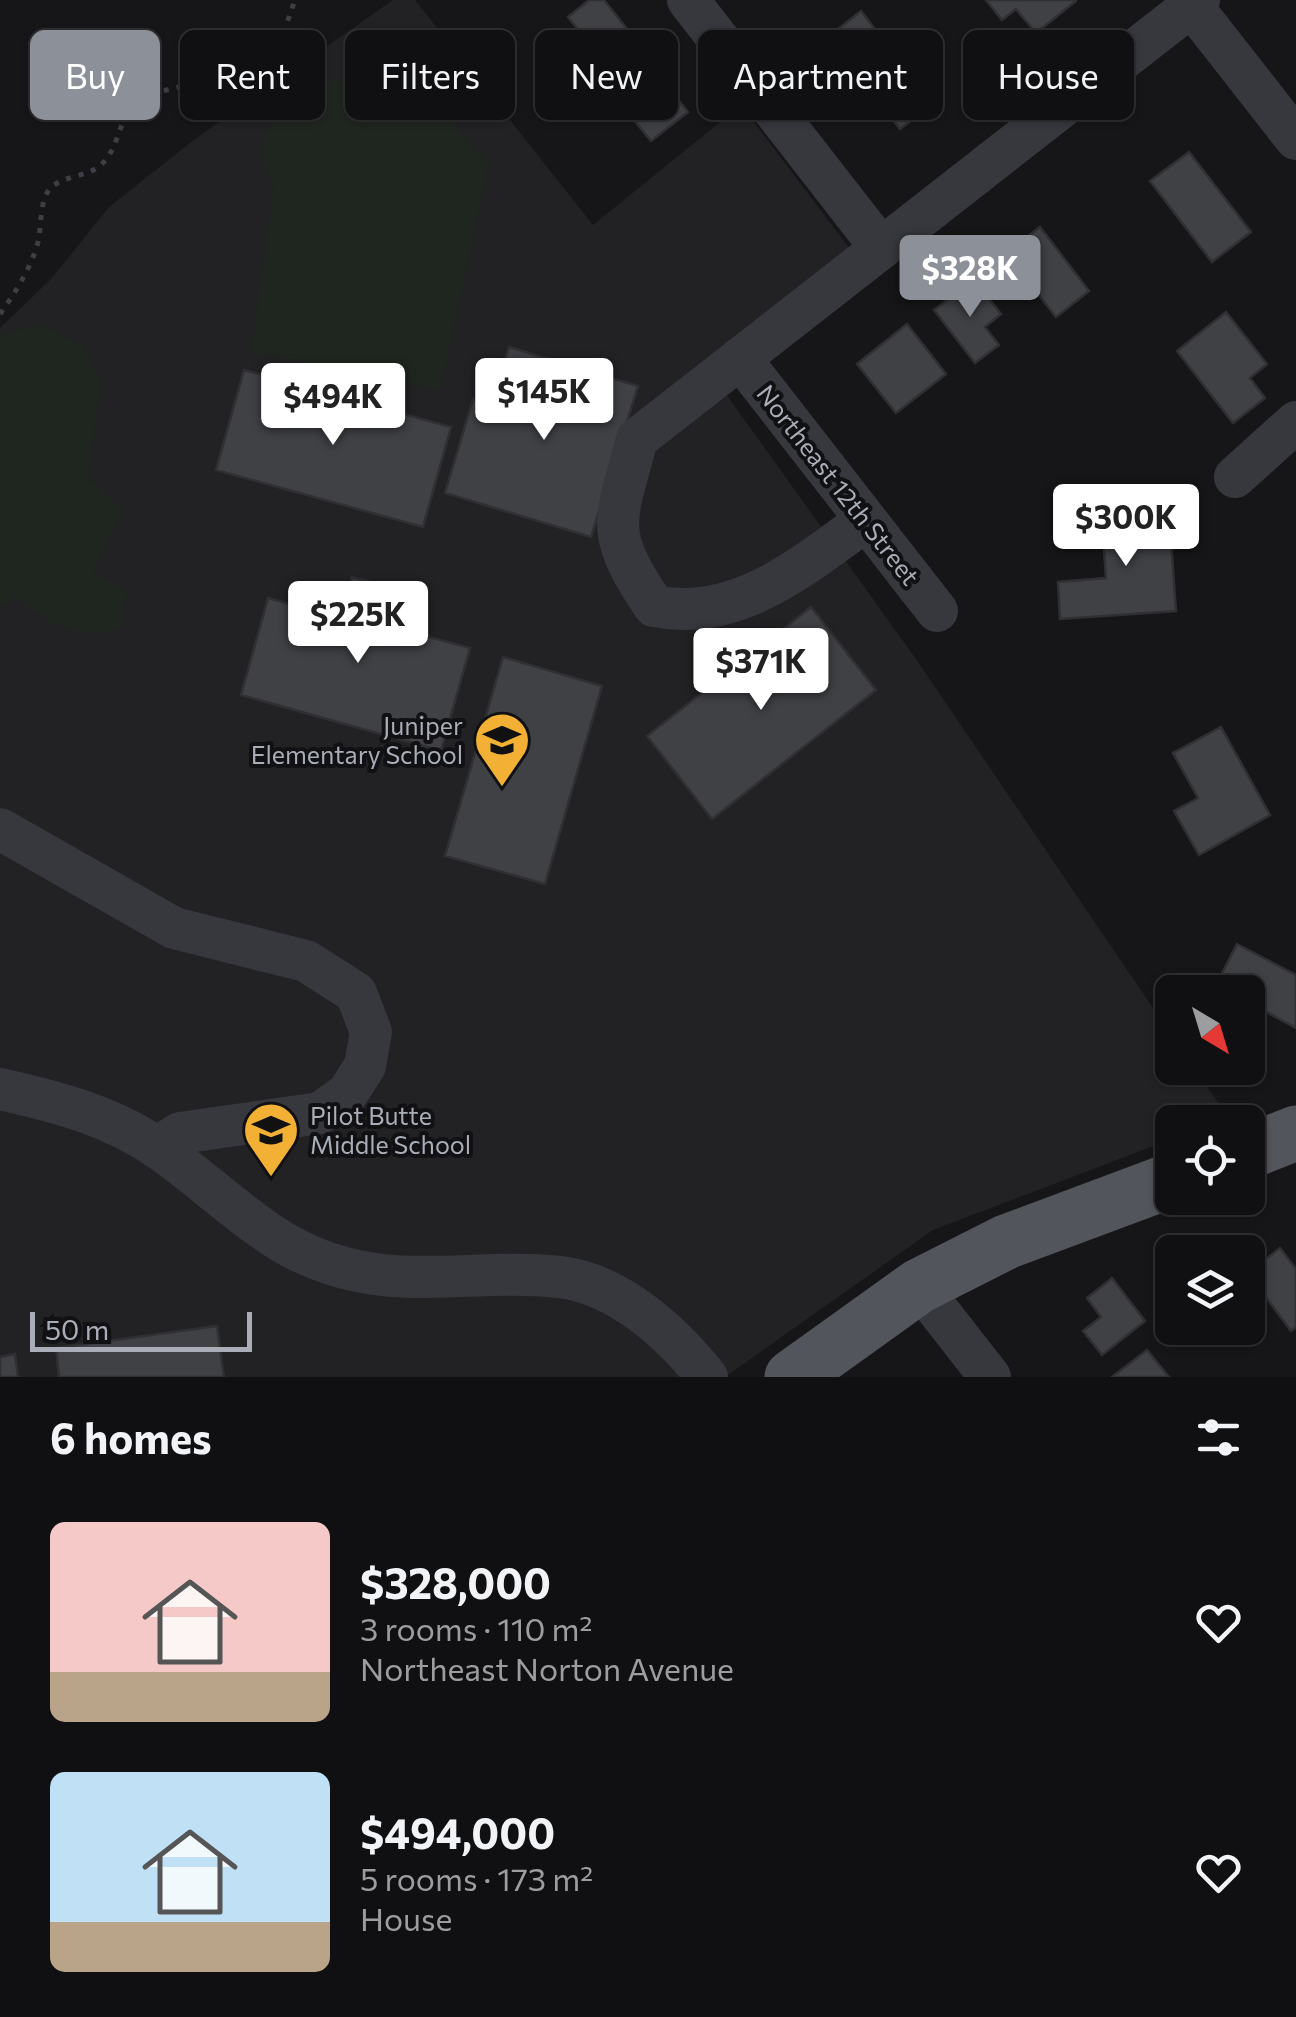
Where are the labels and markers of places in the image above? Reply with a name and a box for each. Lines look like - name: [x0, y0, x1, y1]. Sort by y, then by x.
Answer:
- pin: $328K: [900, 235, 1040, 320]
- pin: $145K: [474, 358, 614, 443]
- pin: $494K: [263, 363, 403, 448]
- pin: $300K: [1056, 484, 1196, 569]
- pin: $225K: [288, 581, 428, 666]
- pin: $371K: [691, 628, 831, 713]
- place label: Juniper Elementary School: [251, 710, 463, 769]
- school or university icon: Juniper Elementary School: [472, 710, 532, 789]
- school or university icon: Pilot Butte Middle School: [241, 1100, 301, 1179]
- place label: Pilot Butte Middle School: [310, 1100, 471, 1159]

